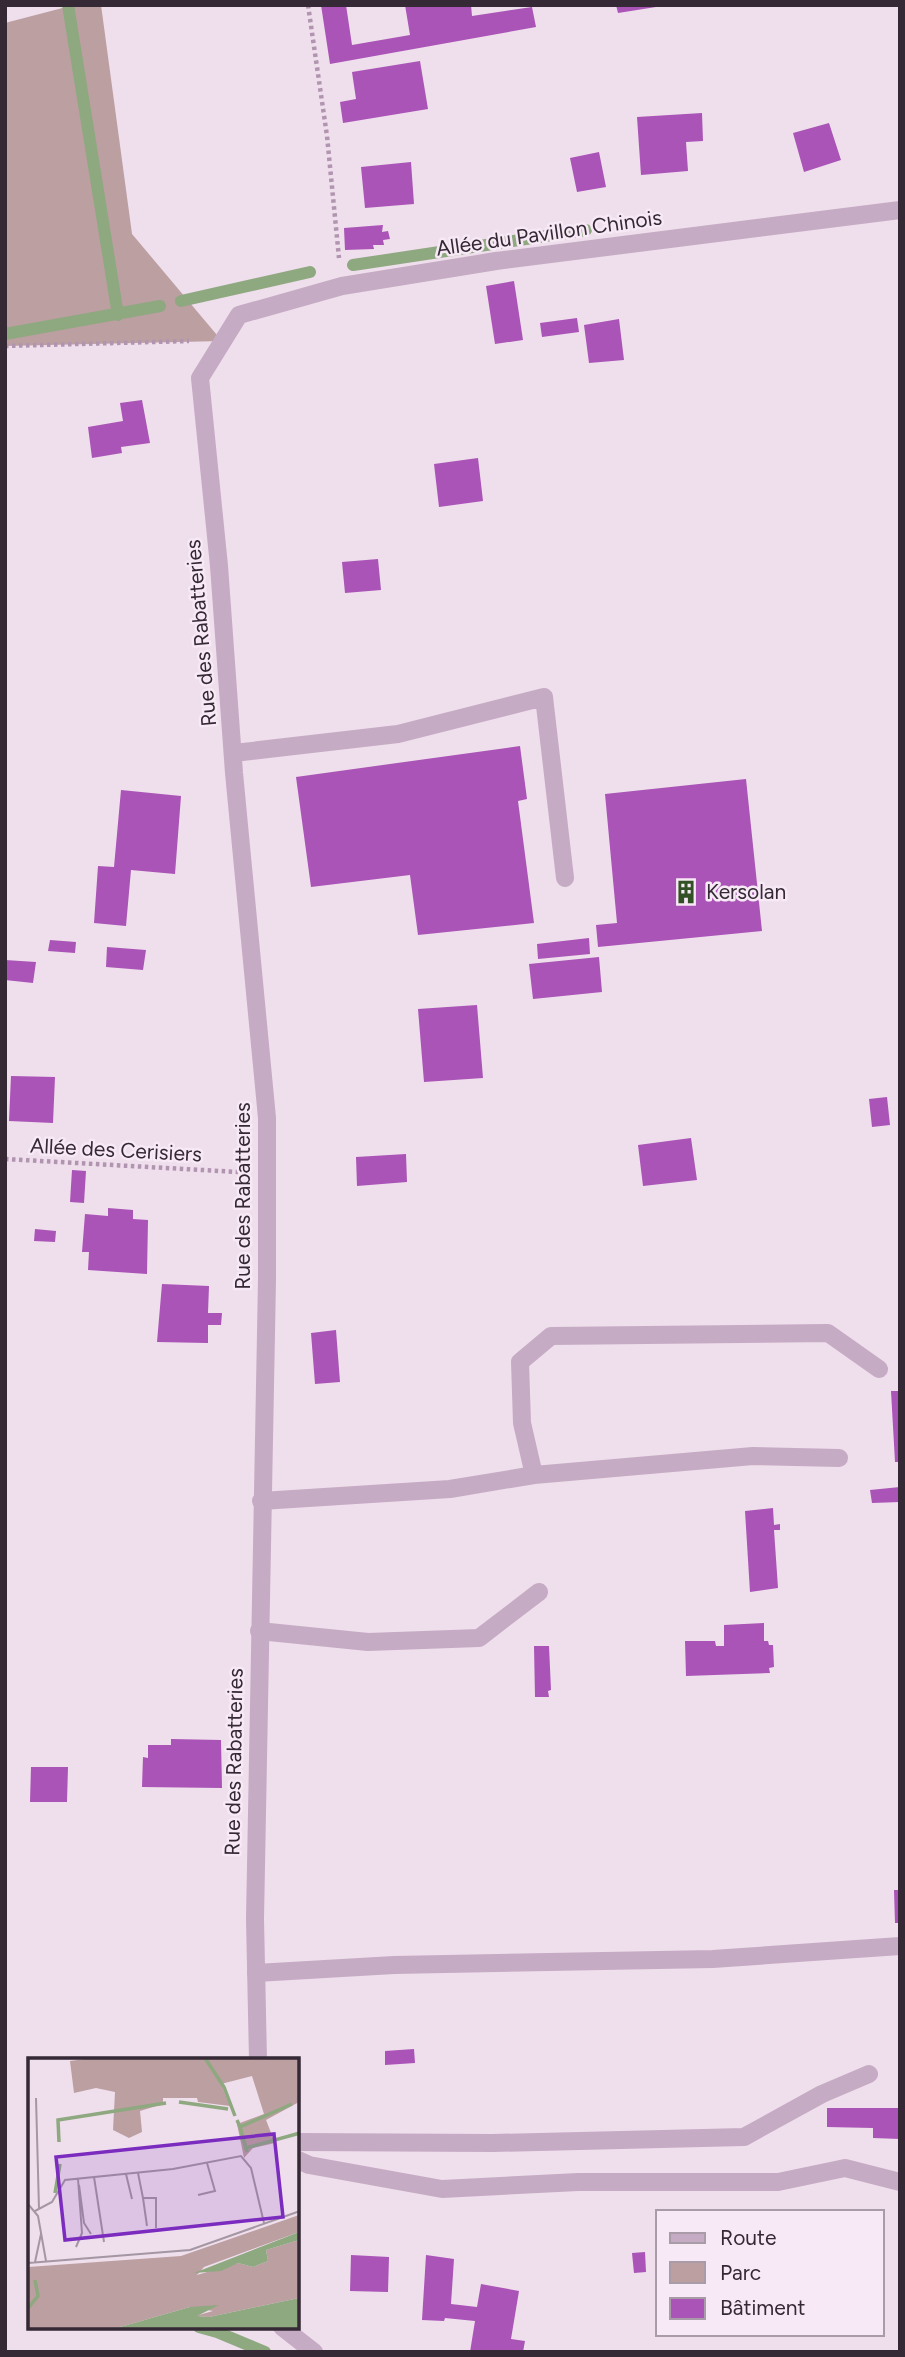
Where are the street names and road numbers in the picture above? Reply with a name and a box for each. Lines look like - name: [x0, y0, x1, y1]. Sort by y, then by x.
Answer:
- street label: Allée du Pavillon Chinois: [434, 204, 663, 261]
- street label: Rue des Rabatteries: [180, 538, 221, 728]
- street label: Rue des Rabatteries: [230, 1102, 255, 1290]
- street label: Allée des Cerisiers: [30, 1133, 203, 1166]
- street label: Rue des Rabatteries: [219, 1668, 248, 1856]

